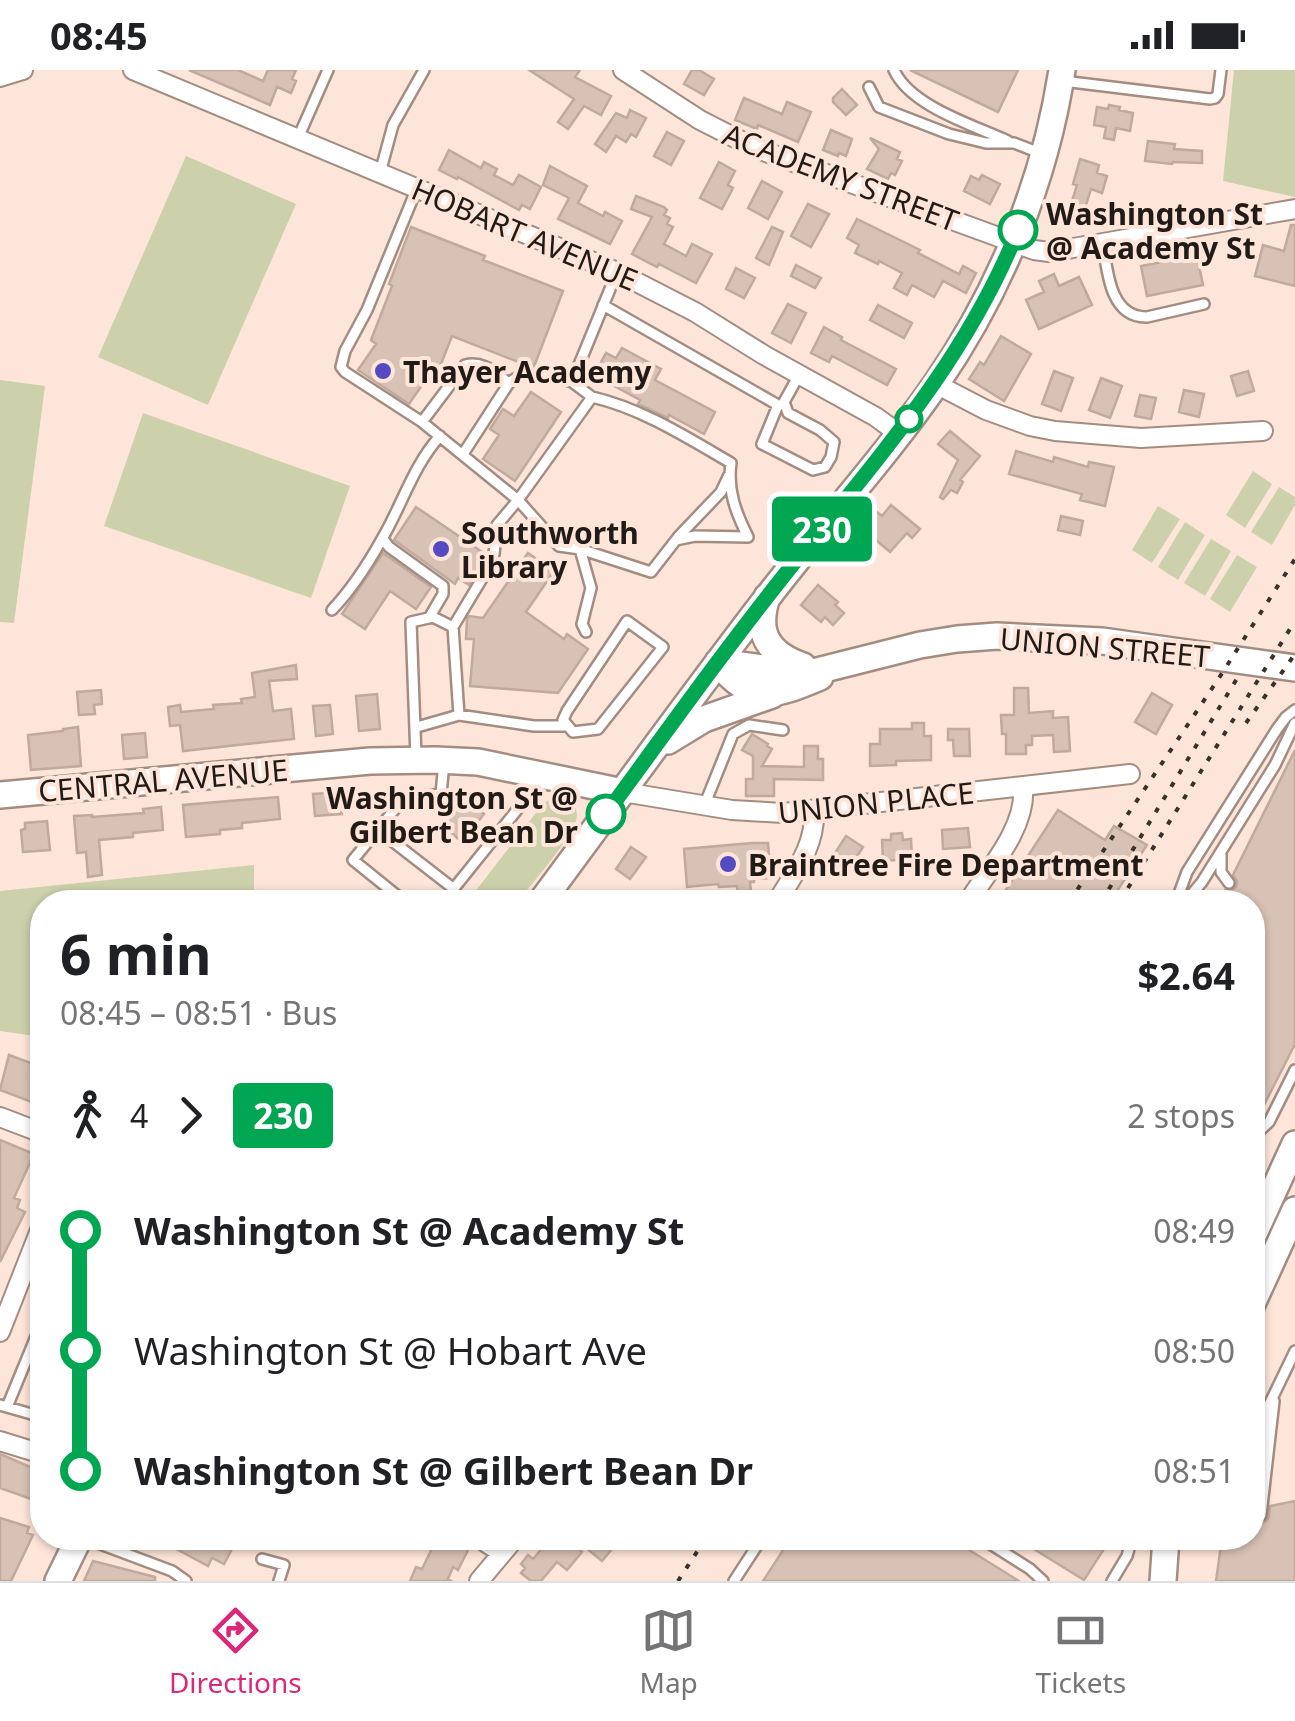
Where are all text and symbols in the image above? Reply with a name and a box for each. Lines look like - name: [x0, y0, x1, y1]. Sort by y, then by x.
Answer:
- text: 08:45: [50, 9, 148, 61]
- street label: ACADEMY STREET: [717, 113, 965, 241]
- street label: HOBART AVENUE: [406, 168, 644, 300]
- place label: Washington St @ Academy St: [1046, 193, 1263, 268]
- marker: Washington St @ Academy St: [999, 211, 1037, 249]
- place label: Thayer Academy: [403, 351, 652, 392]
- marker: Thayer Academy: [372, 360, 394, 382]
- unlabelled marker: [896, 406, 922, 432]
- line badge: 230: [764, 496, 880, 562]
- text: 230: [792, 506, 852, 553]
- place label: Southworth Library: [461, 512, 639, 587]
- marker: Southworth Library: [430, 538, 452, 560]
- street label: UNION STREET: [998, 617, 1212, 677]
- street label: CENTRAL AVENUE: [36, 749, 290, 811]
- street label: UNION PLACE: [776, 771, 976, 833]
- place label: Washington St @ Gilbert Bean Dr: [326, 777, 579, 852]
- marker: Washington St @ Gilbert Bean Dr: [587, 795, 625, 833]
- place label: Braintree Fire Department: [748, 844, 1144, 885]
- marker: Braintree Fire Department: [717, 853, 739, 875]
- text: 6 min: [60, 916, 212, 991]
- text: $2.64: [1137, 949, 1235, 1001]
- text: 08:45 – 08:51 · Bus: [60, 991, 337, 1034]
- icon: walk: [60, 1088, 115, 1143]
- icon: forward: [163, 1088, 218, 1143]
- text: 230: [253, 1092, 313, 1139]
- text: 4: [130, 1094, 148, 1137]
- text: 2 stops: [1127, 1094, 1235, 1137]
- text: Washington St @ Academy St: [134, 1204, 684, 1256]
- text: 08:49: [1153, 1209, 1235, 1252]
- text: Washington St @ Hobart Ave: [134, 1324, 647, 1376]
- text: 08:50: [1153, 1329, 1235, 1372]
- text: Washington St @ Gilbert Bean Dr: [134, 1444, 753, 1496]
- text: 08:51: [1153, 1449, 1235, 1492]
- tab: Directions: [169, 1603, 302, 1701]
- tab: Map: [640, 1603, 698, 1701]
- tab: Tickets: [1036, 1603, 1126, 1701]

